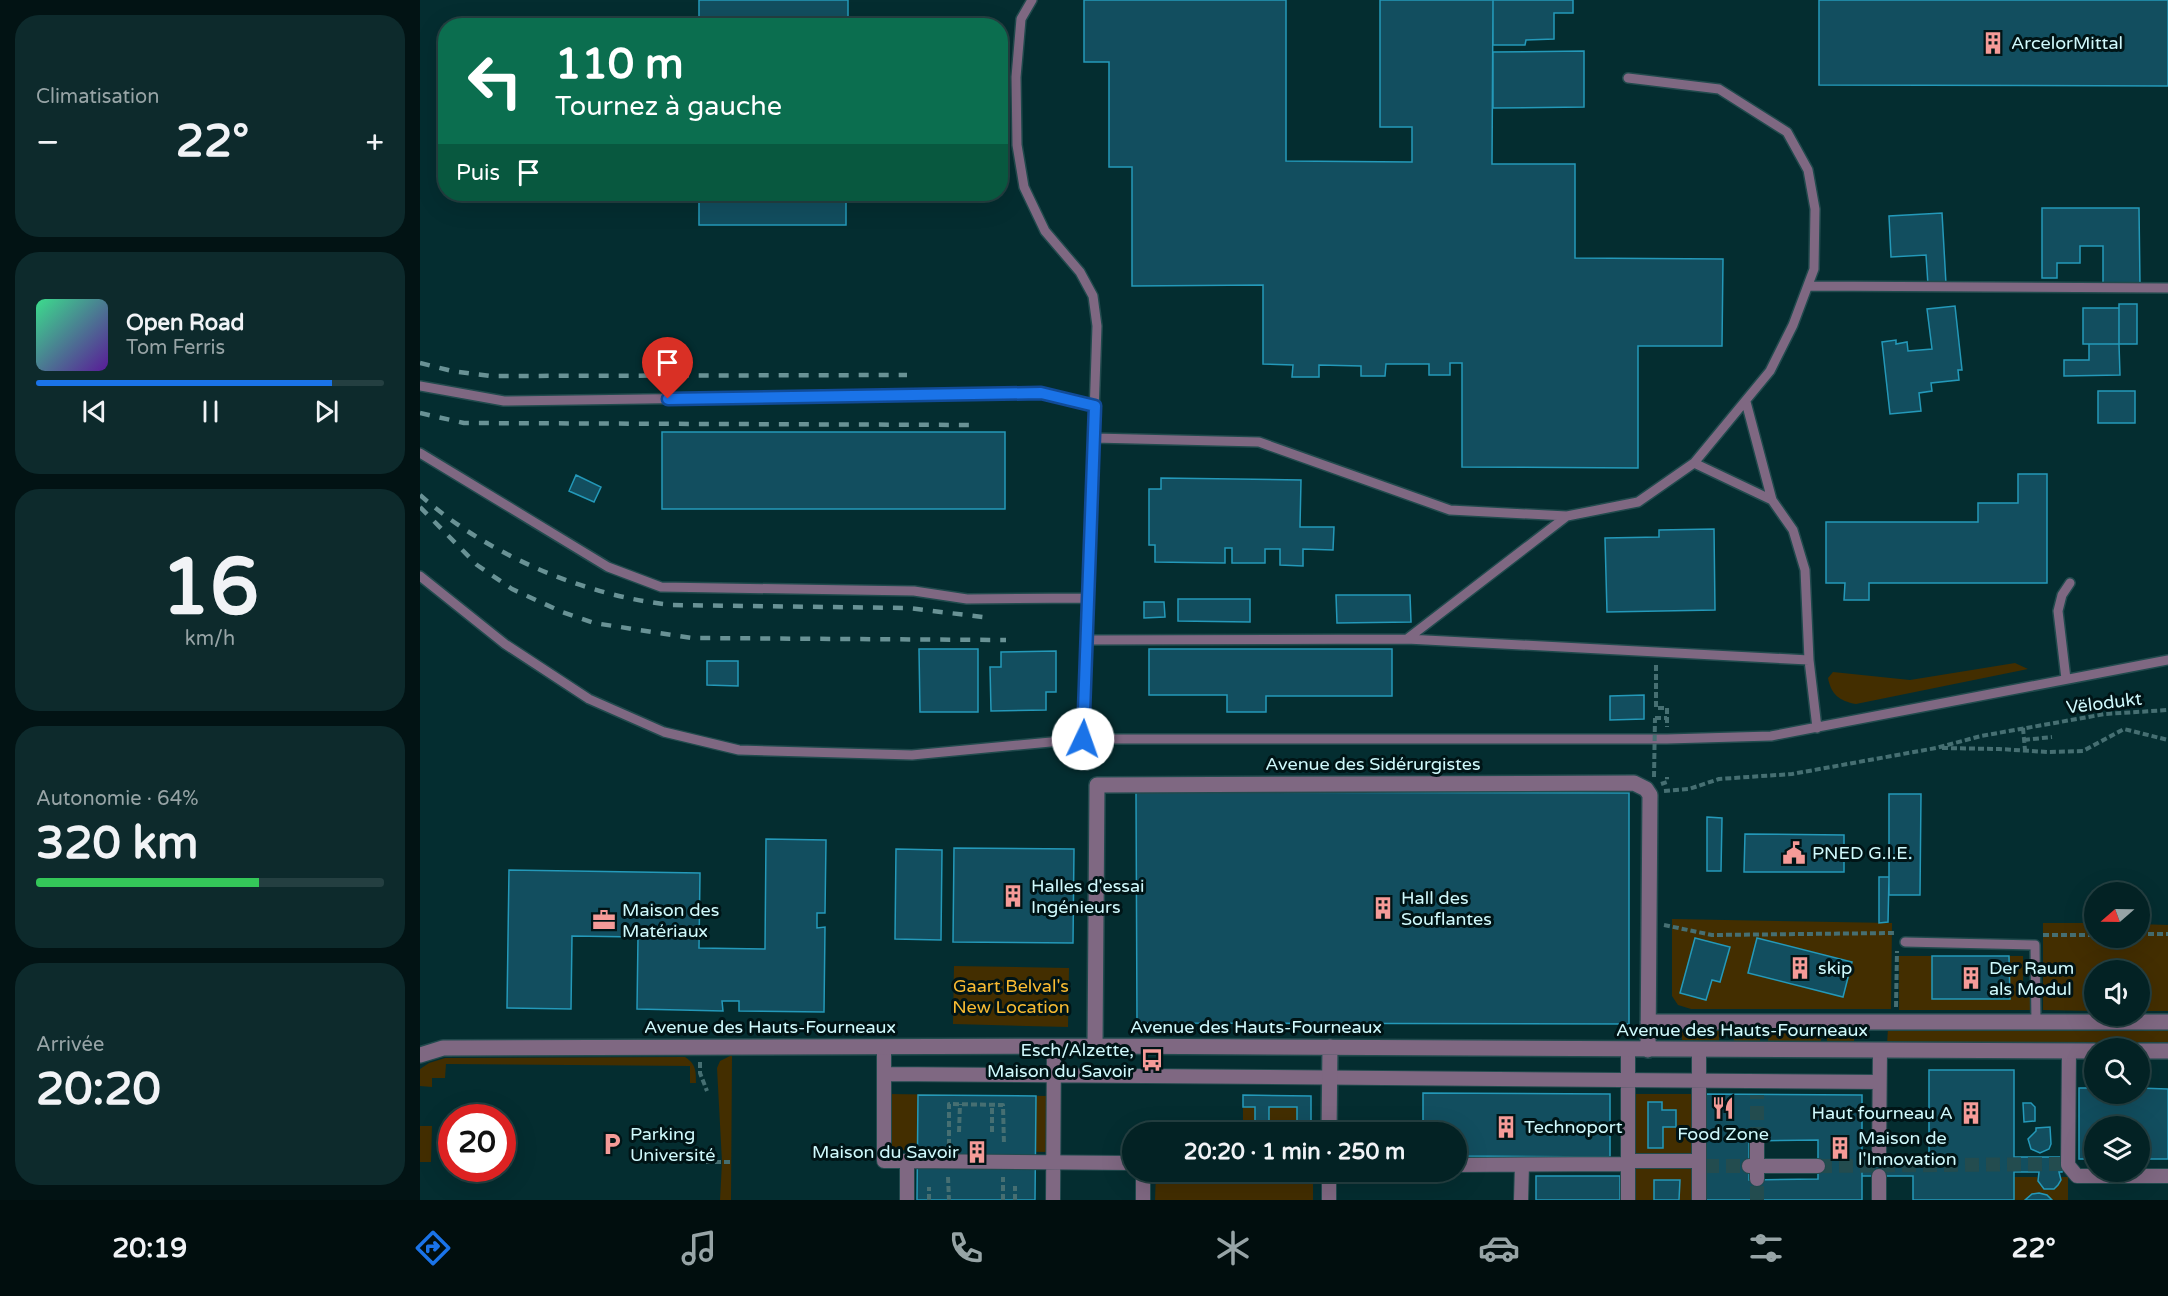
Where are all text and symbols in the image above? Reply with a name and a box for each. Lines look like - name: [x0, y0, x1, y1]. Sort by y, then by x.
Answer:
- building icon: ArcelorMittal: [1980, 30, 2006, 56]
- place label: ArcelorMittal: [2011, 32, 2123, 54]
- text: 110 m: [555, 39, 684, 90]
- icon: left: [456, 42, 534, 120]
- text: Climatisation: [36, 85, 159, 109]
- text: Tournez à gauche: [555, 90, 782, 123]
- text: 22°: [176, 115, 249, 169]
- text: −: [36, 123, 60, 162]
- text: +: [365, 123, 384, 162]
- icon: arrive: [512, 156, 545, 189]
- text: Puis: [456, 160, 500, 186]
- text: Open Road: [126, 310, 244, 336]
- text: Tom Ferris: [126, 336, 225, 360]
- pin: [642, 337, 693, 399]
- icon: arrive: [651, 346, 684, 379]
- icon: previous: [78, 395, 111, 428]
- icon: pause: [194, 395, 227, 428]
- icon: next: [310, 395, 343, 428]
- text: 16: [161, 541, 259, 635]
- text: km/h: [185, 627, 235, 651]
- street label: Vëlodukt: [2065, 687, 2143, 719]
- position arrow: [1051, 707, 1115, 771]
- street label: Avenue des Sidérurgistes: [1265, 753, 1481, 775]
- text: Autonomie · 64%: [36, 787, 198, 811]
- text: 320 km: [36, 817, 198, 871]
- public building icon: PNED G.I.E.: [1781, 840, 1807, 866]
- place label: PNED G.I.E.: [1812, 842, 1913, 864]
- place label: Halles d'essai Ingénieurs: [1031, 875, 1145, 918]
- north arrow: [2084, 882, 2150, 948]
- map controls: [2084, 882, 2150, 1182]
- building icon: Halles d'essai Ingénieurs: [1000, 883, 1026, 909]
- place label: Hall des Souflantes: [1401, 887, 1492, 930]
- building icon: Hall des Souflantes: [1370, 895, 1396, 921]
- place label: Maison des Matériaux: [622, 899, 719, 942]
- office icon: Maison des Matériaux: [591, 907, 617, 933]
- building icon: skip: [1787, 955, 1813, 981]
- place label: skip: [1818, 957, 1852, 979]
- place label: Der Raum als Modul: [1989, 957, 2074, 1000]
- button: sound: [2084, 960, 2150, 1026]
- building icon: Der Raum als Modul: [1958, 965, 1984, 991]
- park label: Gaart Belval's New Location: [952, 975, 1070, 1018]
- street label: Avenue des Hauts-Fourneaux: [644, 1016, 896, 1038]
- street label: Avenue des Hauts-Fourneaux: [1130, 1016, 1382, 1038]
- street label: Avenue des Hauts-Fourneaux: [1616, 1019, 1868, 1041]
- text: Arrivée: [36, 1033, 104, 1057]
- button: search: [2084, 1038, 2150, 1104]
- place label: Esch/Alzette, Maison du Savoir: [987, 1039, 1134, 1082]
- bus stop icon: Esch/Alzette, Maison du Savoir: [1139, 1047, 1165, 1073]
- text: 20:20: [36, 1063, 161, 1117]
- restaurant icon: Food Zone: [1710, 1095, 1736, 1121]
- building icon: Haut fourneau A: [1958, 1100, 1984, 1126]
- place label: Haut fourneau A: [1811, 1102, 1953, 1124]
- speed limit sign: 20: [438, 1104, 516, 1182]
- building icon: Technoport: [1493, 1114, 1519, 1140]
- place label: Technoport: [1524, 1116, 1623, 1138]
- button: layers: [2084, 1116, 2150, 1182]
- place label: Parking Université: [630, 1123, 715, 1166]
- place label: Food Zone: [1677, 1123, 1769, 1145]
- place label: Maison de l'Innovation: [1858, 1127, 1957, 1170]
- parking icon: Parking Université: [599, 1131, 625, 1157]
- building icon: Maison de l'Innovation: [1827, 1135, 1853, 1161]
- building icon: Maison du Savoir: [964, 1139, 990, 1165]
- text: 20:20 · 1 min · 250 m: [1184, 1139, 1405, 1165]
- place label: Maison du Savoir: [812, 1141, 959, 1163]
- icon: directions: [412, 1227, 454, 1269]
- icon: music: [678, 1227, 720, 1269]
- icon: phone: [945, 1227, 987, 1269]
- icon: climate: [1212, 1227, 1254, 1269]
- icon: car: [1478, 1227, 1520, 1269]
- icon: filters: [1745, 1227, 1787, 1269]
- text: 20:19: [112, 1232, 187, 1265]
- text: 22°: [2012, 1232, 2056, 1265]

